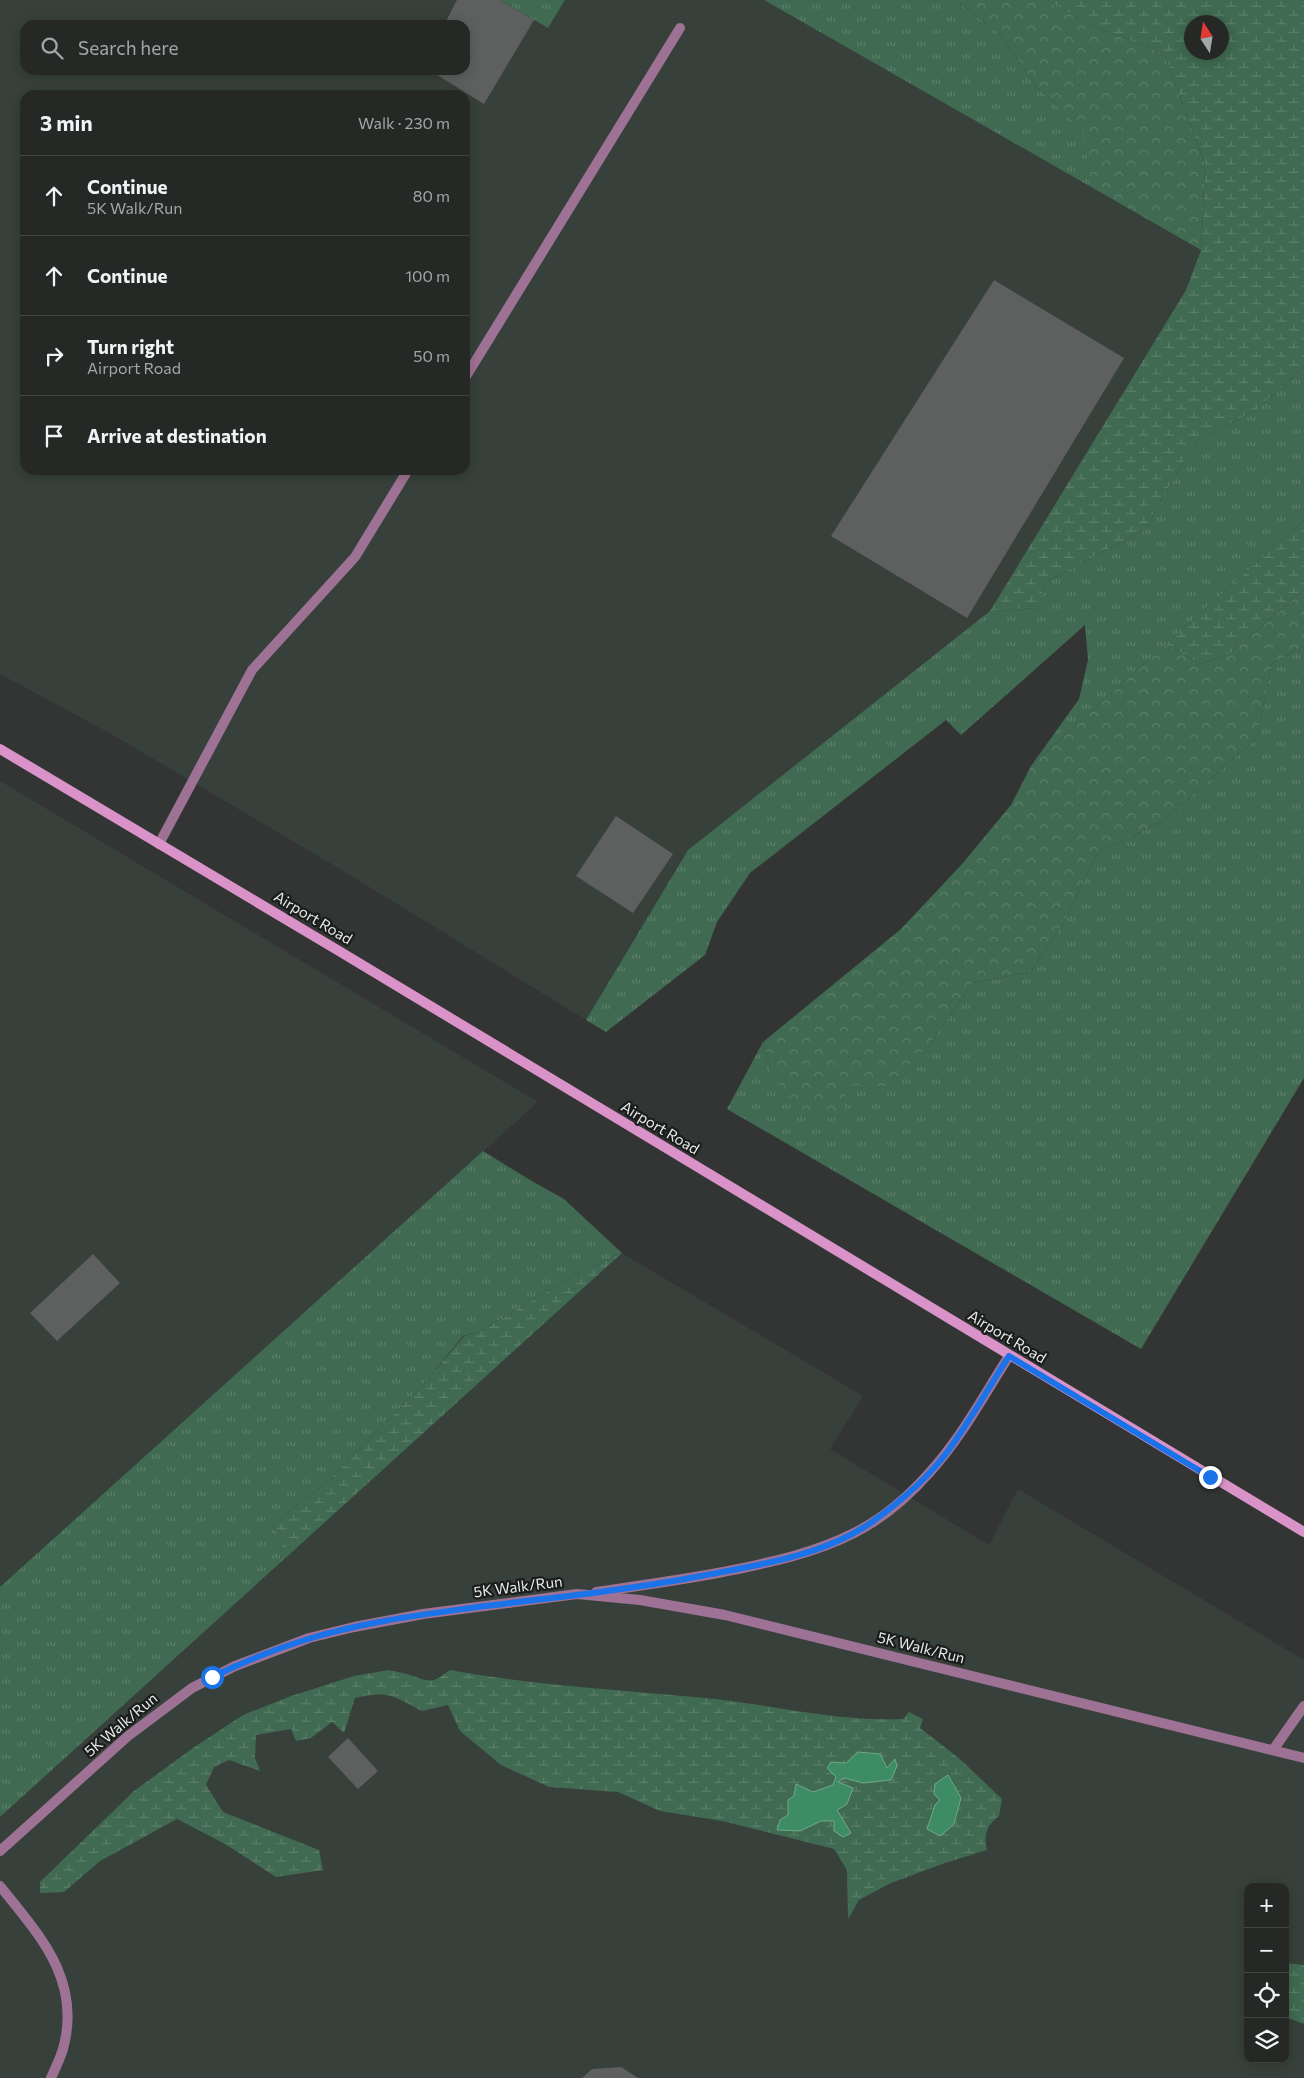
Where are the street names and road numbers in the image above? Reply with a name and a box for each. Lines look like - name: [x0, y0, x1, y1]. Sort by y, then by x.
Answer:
- street label: Airport Road: [271, 887, 356, 948]
- street label: Airport Road: [618, 1097, 703, 1158]
- street label: Airport Road: [965, 1306, 1050, 1367]
- street label: 5K Walk/Run: [472, 1572, 563, 1600]
- street label: 5K Walk/Run: [876, 1627, 967, 1667]
- street label: 5K Walk/Run: [80, 1689, 160, 1760]

